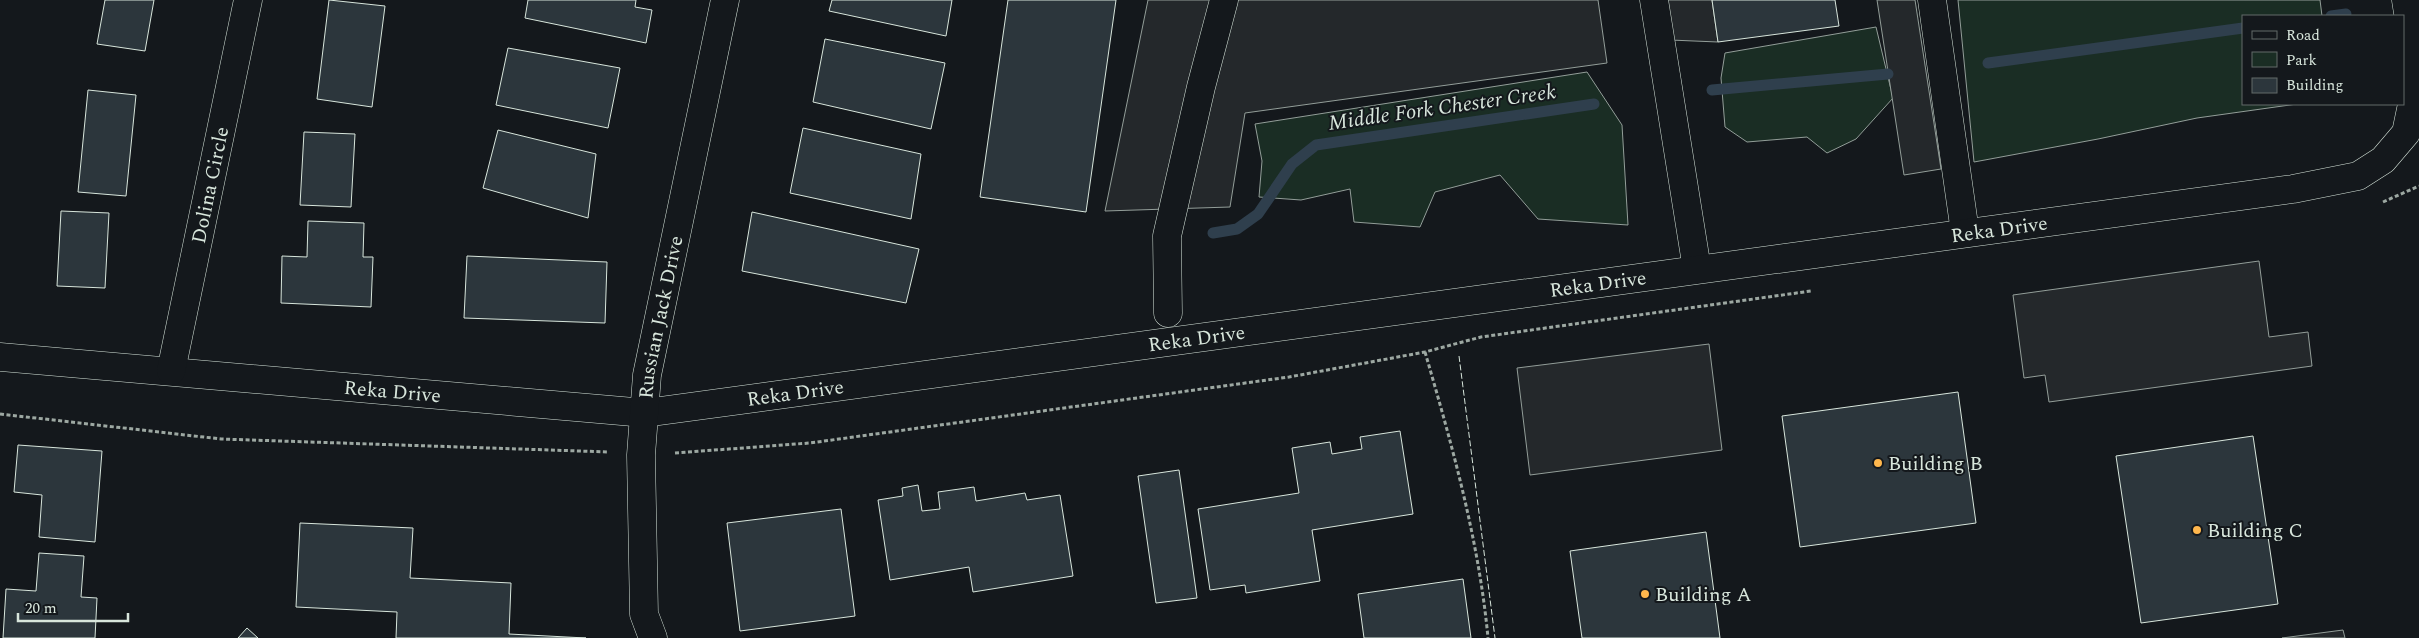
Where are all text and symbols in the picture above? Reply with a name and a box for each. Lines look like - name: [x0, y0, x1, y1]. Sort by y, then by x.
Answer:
- legend: [2242, 15, 2404, 105]
- text: Road: [2286, 24, 2320, 47]
- text: Park: [2286, 49, 2317, 72]
- text: Building: [2286, 74, 2343, 97]
- water label: Middle Fork Chester Creek: [1326, 76, 1558, 140]
- street label: Dolina Circle: [184, 124, 237, 246]
- street label: Reka Drive: [1949, 208, 2050, 251]
- street label: Russian Jack Drive: [631, 233, 692, 400]
- street label: Reka Drive: [1548, 263, 1648, 306]
- street label: Reka Drive: [1146, 318, 1247, 360]
- street label: Reka Drive: [745, 372, 846, 415]
- street label: Reka Drive: [343, 373, 442, 411]
- place label: Building B: [1888, 449, 1983, 479]
- marker: Building B: [1872, 457, 1884, 469]
- place label: Building C: [2207, 516, 2303, 546]
- marker: Building C: [2191, 524, 2203, 536]
- place label: Building A: [1655, 580, 1751, 610]
- marker: Building A: [1639, 588, 1651, 600]
- scale bar: [18, 590, 128, 622]
- text: 20 m: [25, 597, 57, 620]

